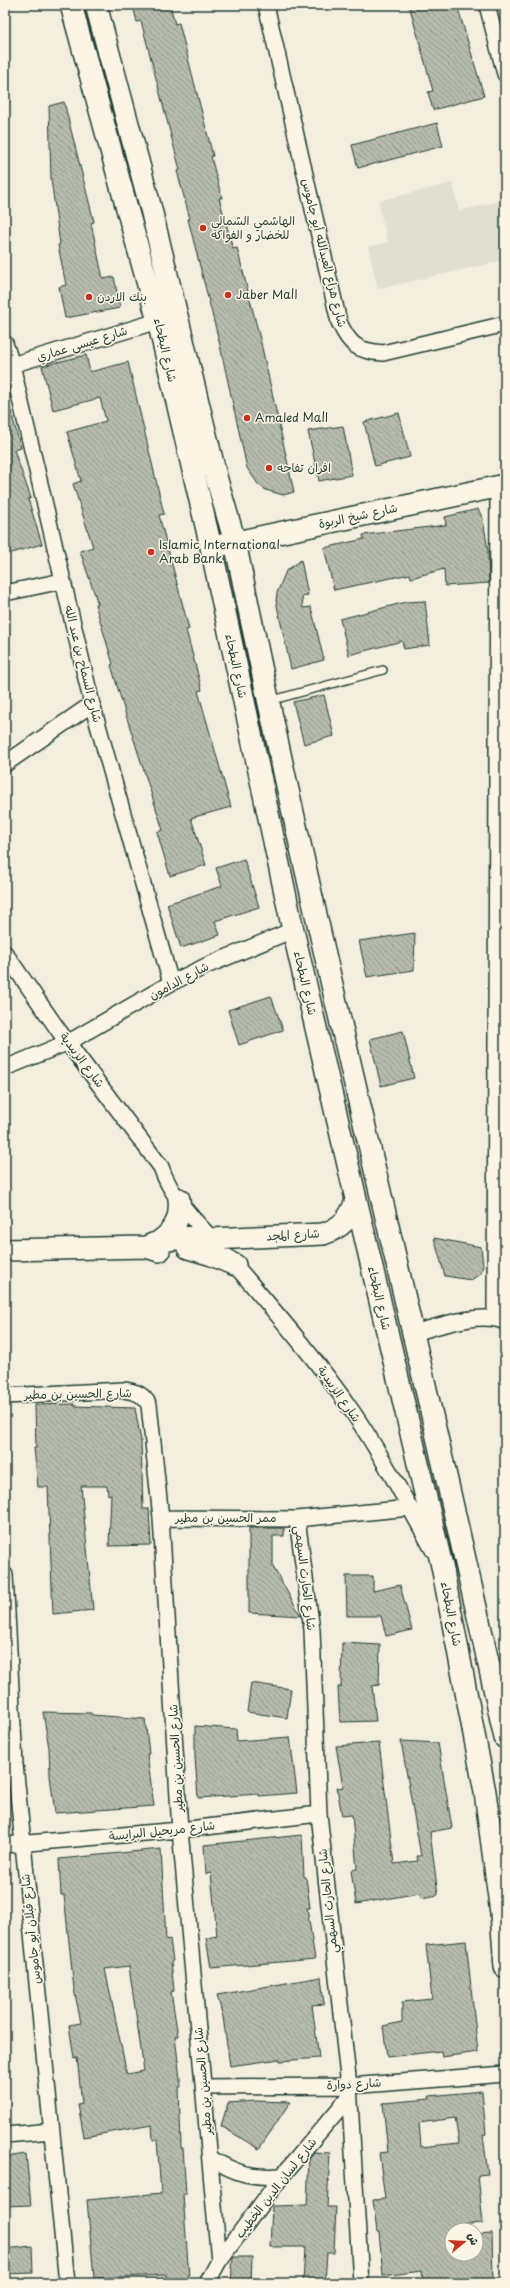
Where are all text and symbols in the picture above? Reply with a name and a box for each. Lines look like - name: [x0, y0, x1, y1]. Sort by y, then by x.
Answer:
- street label: شارع هزاع العبدالله أبو جاموس: [297, 176, 352, 329]
- place label: الهاشمي الشمالي للخضار و الفواكه: [211, 211, 295, 243]
- marker: الهاشمي الشمالي للخضار و الفواكه: [198, 223, 208, 233]
- place label: Jaber Mall: [236, 285, 297, 303]
- place label: بنك الاردن: [97, 287, 147, 305]
- marker: Jaber Mall: [223, 290, 233, 300]
- marker: بنك الاردن: [84, 292, 94, 302]
- street label: شارع البطحاء: [149, 316, 182, 384]
- street label: شارع عيسى عماري: [34, 321, 130, 366]
- place label: Amaled Mall: [255, 408, 328, 426]
- marker: Amaled Mall: [242, 413, 252, 423]
- place label: افران تفاحه: [277, 458, 331, 476]
- marker: افران تفاحه: [264, 463, 274, 473]
- street label: شارع شيخ الربوة: [317, 498, 399, 533]
- place label: Islamic International Arab Bank: [159, 535, 280, 567]
- marker: Islamic International Arab Bank: [146, 547, 156, 557]
- street label: شارع السماح بن عبد الله: [60, 603, 107, 724]
- street label: شارع البطحاء: [220, 632, 253, 700]
- street label: شارع البطحاء: [289, 949, 322, 1017]
- street label: شارع الدامون: [146, 957, 212, 1004]
- street label: شارع الزبيدية: [55, 1028, 110, 1091]
- street label: شارع المجد: [266, 1224, 320, 1245]
- street label: شارع البطحاء: [363, 1264, 396, 1332]
- street label: شارع الزبيدية: [313, 1362, 366, 1426]
- street label: شارع الحسين بن مطير: [23, 1383, 132, 1404]
- street label: ممر الحسين بن مطير: [174, 1508, 277, 1526]
- street label: شارع الحارث السهمي: [288, 1525, 321, 1632]
- street label: شارع البطحاء: [436, 1580, 467, 1648]
- street label: شارع الحسين بن مطير: [163, 1704, 188, 1813]
- street label: شارع مريحيل البرايسة: [108, 1815, 216, 1846]
- street label: شارع الحارث السهمي: [313, 1848, 344, 1954]
- street label: شارع قبلان أبو جاموس: [15, 1873, 46, 1985]
- street label: شارع الحسين بن مطير: [188, 2027, 217, 2136]
- street label: شارع دوارة: [326, 2073, 382, 2094]
- street label: شارع لسان الدين الخطيب: [230, 2133, 321, 2242]
- north arrow: [444, 2222, 484, 2262]
- text: ش: [464, 2230, 484, 2247]

